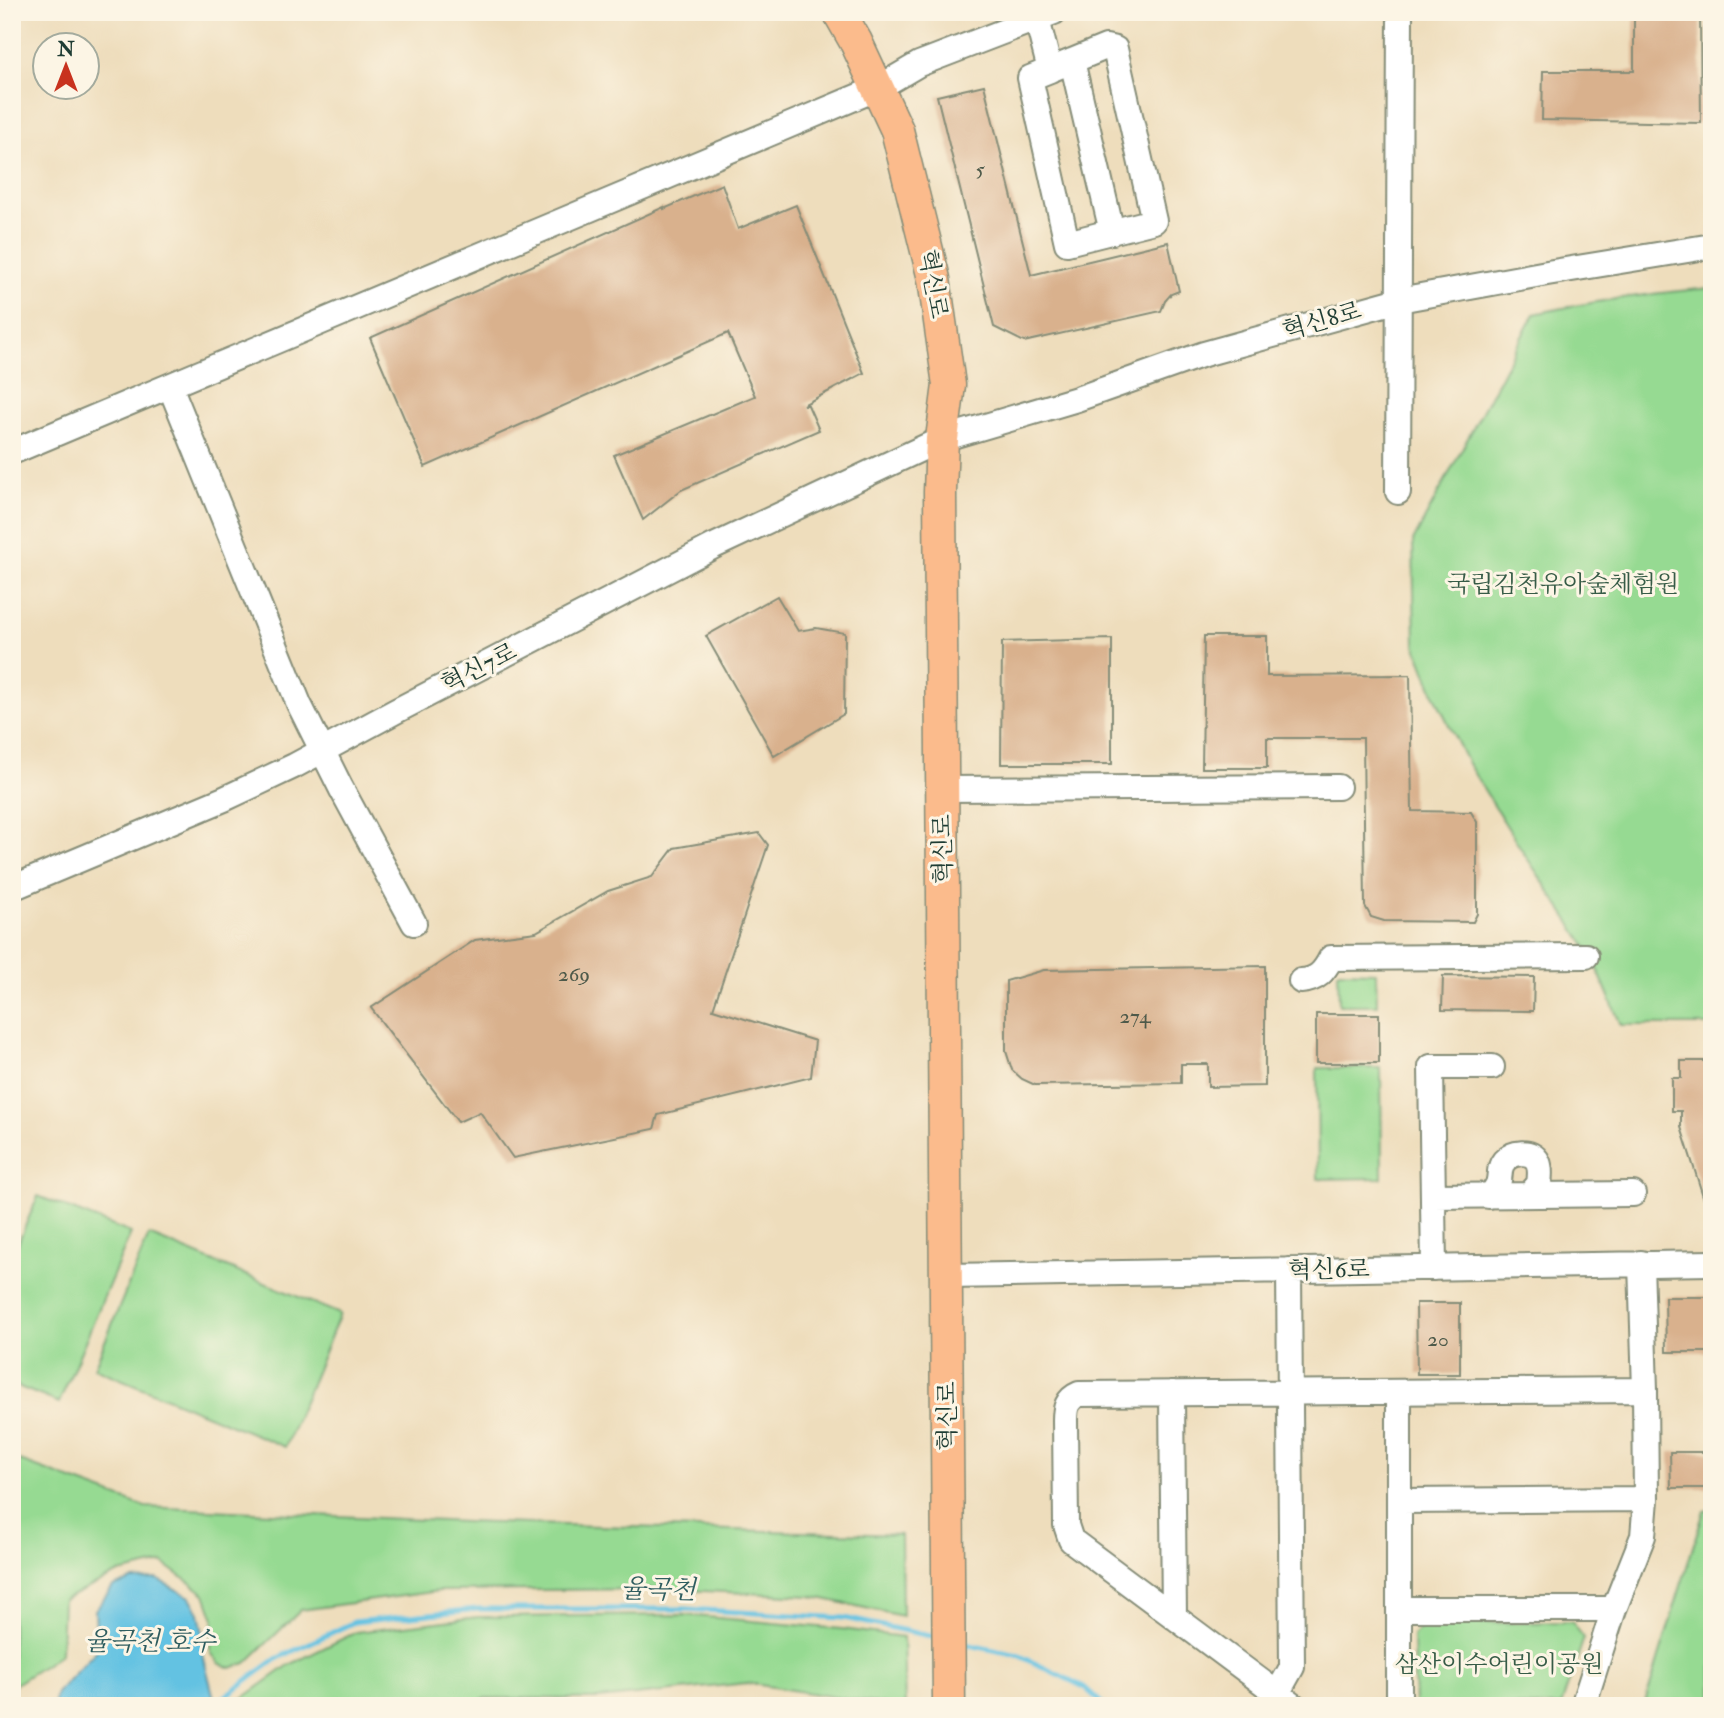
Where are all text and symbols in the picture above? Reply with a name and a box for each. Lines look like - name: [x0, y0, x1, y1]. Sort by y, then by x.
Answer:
- north arrow: [32, 32, 102, 102]
- text: N: [56, 38, 75, 62]
- house number: 5: [975, 156, 985, 183]
- street label: 혁신로: [912, 247, 954, 321]
- street label: 혁신8로: [1279, 295, 1365, 347]
- park label: 국립김천유아숲체험원: [1447, 569, 1679, 600]
- street label: 혁신7로: [436, 636, 522, 700]
- street label: 혁신로: [927, 814, 959, 884]
- house number: 269: [558, 961, 590, 988]
- house number: 274: [1120, 1003, 1152, 1030]
- street label: 혁신6로: [1288, 1254, 1370, 1286]
- house number: 20: [1427, 1326, 1449, 1353]
- street label: 혁신로: [932, 1381, 963, 1451]
- water label: 율곡천: [620, 1573, 698, 1607]
- water label: 율곡천 호수: [84, 1626, 217, 1658]
- park label: 삼산이수어린이공원: [1395, 1649, 1603, 1680]

